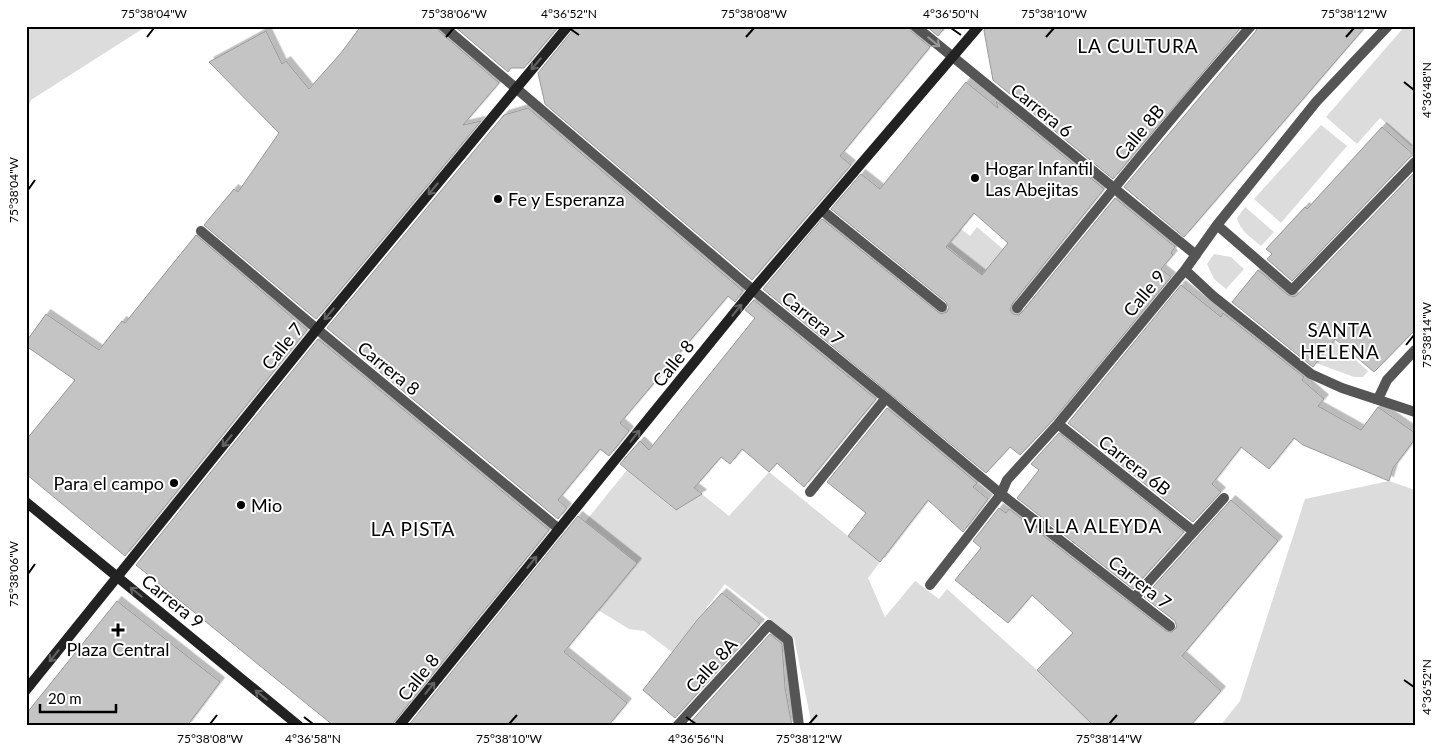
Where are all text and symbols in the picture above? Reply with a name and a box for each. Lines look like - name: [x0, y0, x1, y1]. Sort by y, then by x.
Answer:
- text: 75°38'04"W: [121, 6, 188, 21]
- text: 75°38'06"W: [421, 6, 488, 21]
- text: 4°36'52"N: [541, 6, 597, 21]
- text: 75°38'08"W: [721, 6, 788, 21]
- text: 4°36'50"N: [923, 6, 979, 21]
- text: 75°38'10"W: [1021, 6, 1088, 21]
- text: 75°38'12"W: [1321, 6, 1388, 21]
- district label: LA CULTURA: [1077, 34, 1199, 57]
- one-way arrow: [927, 36, 940, 47]
- one-way arrow: [531, 57, 542, 70]
- text: 4°36'48"N: [1419, 62, 1434, 118]
- street label: Carrera 6: [1006, 78, 1078, 142]
- street label: Calle 8B: [1109, 100, 1169, 164]
- text: 75°38'04"W: [6, 156, 21, 223]
- place label: Hogar Infantil Las Abejitas: [985, 157, 1093, 200]
- marker: Hogar Infantil Las Abejitas: [969, 172, 981, 184]
- one-way arrow: [427, 182, 438, 195]
- place label: Fe y Esperanza: [508, 188, 625, 210]
- marker: Fe y Esperanza: [492, 193, 504, 205]
- street label: Calle 9: [1118, 265, 1170, 321]
- street label: Carrera 7: [777, 286, 849, 350]
- text: 75°38'14"W: [1419, 301, 1434, 368]
- one-way arrow: [732, 304, 743, 317]
- one-way arrow: [324, 307, 335, 320]
- street label: Calle 7: [256, 318, 308, 374]
- district label: SANTA HELENA: [1300, 318, 1380, 363]
- street label: Calle 8: [647, 335, 699, 391]
- street label: Carrera 8: [353, 336, 425, 400]
- one-way arrow: [629, 429, 640, 442]
- street label: Carrera 6B: [1095, 430, 1175, 500]
- one-way arrow: [222, 434, 233, 447]
- place label: Para el campo: [54, 472, 164, 494]
- marker: Para el campo: [168, 477, 180, 489]
- place label: Mio: [251, 494, 282, 516]
- marker: Mio: [235, 499, 247, 511]
- district label: VILLA ALEYDA: [1024, 514, 1162, 537]
- district label: LA PISTA: [371, 517, 455, 540]
- text: 75°38'06"W: [6, 540, 21, 607]
- street label: Carrera 7: [1104, 551, 1176, 613]
- one-way arrow: [526, 556, 537, 569]
- street label: Carrera 9: [137, 569, 209, 633]
- one-way arrow: [129, 587, 142, 598]
- marker: Plaza Central: [112, 624, 124, 636]
- street label: Calle 8A: [681, 632, 742, 697]
- place label: Plaza Central: [67, 638, 169, 660]
- one-way arrow: [49, 649, 60, 662]
- street label: Calle 8: [392, 649, 444, 705]
- text: 4°36'52"N: [1419, 659, 1434, 715]
- scale bar: [40, 682, 116, 714]
- one-way arrow: [424, 682, 435, 695]
- text: 20 m: [48, 689, 82, 707]
- one-way arrow: [255, 689, 268, 700]
- text: 75°38'08"W: [177, 731, 244, 746]
- text: 4°36'58"N: [285, 731, 341, 746]
- text: 75°38'10"W: [476, 731, 543, 746]
- text: 4°36'56"N: [668, 731, 724, 746]
- text: 75°38'12"W: [776, 731, 843, 746]
- text: 75°38'14"W: [1076, 731, 1143, 746]

